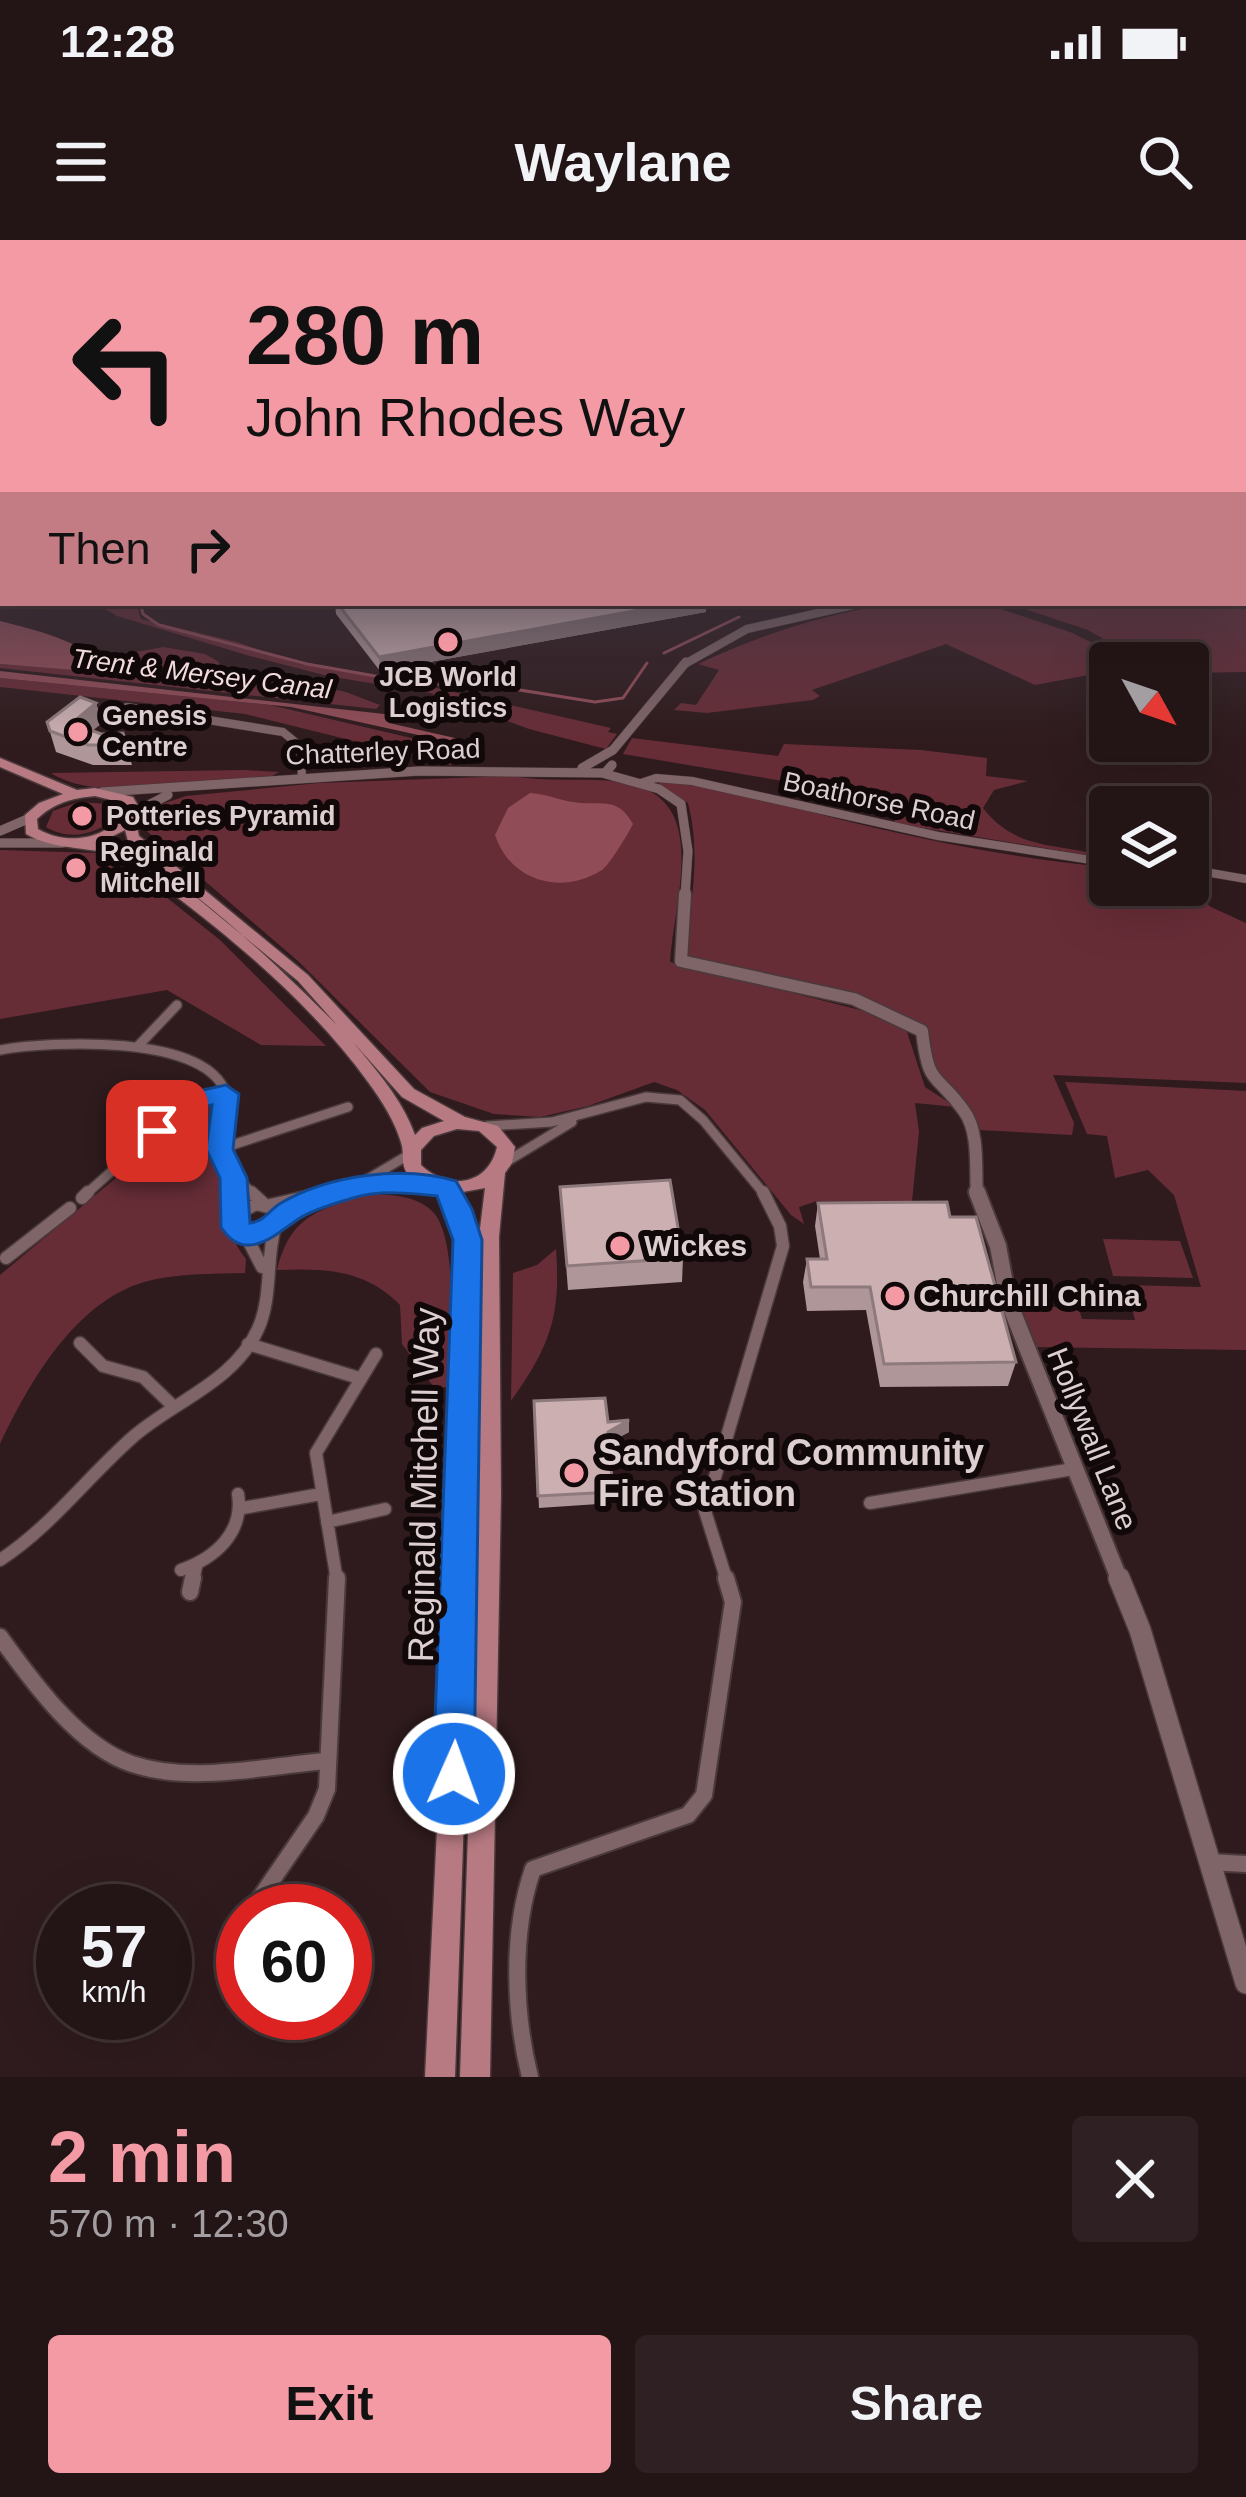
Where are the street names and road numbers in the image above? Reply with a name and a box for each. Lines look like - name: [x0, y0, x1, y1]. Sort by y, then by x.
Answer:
- street label: Chatterley Road: [285, 734, 481, 770]
- street label: Boathorse Road: [780, 766, 978, 836]
- street label: Reginald Mitchell Way: [400, 1307, 447, 1663]
- street label: Hollywall Lane: [1041, 1343, 1144, 1535]

